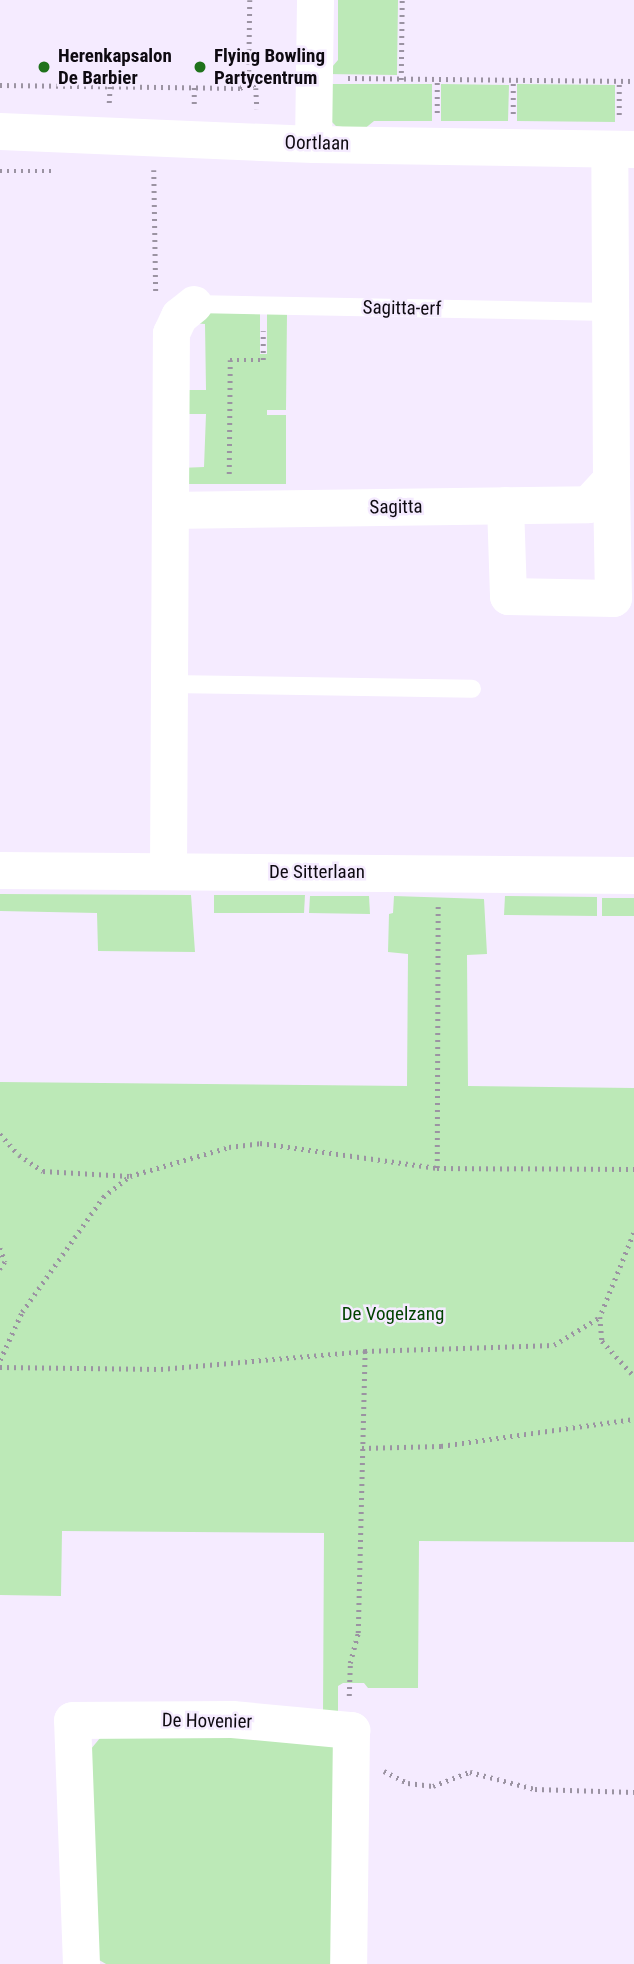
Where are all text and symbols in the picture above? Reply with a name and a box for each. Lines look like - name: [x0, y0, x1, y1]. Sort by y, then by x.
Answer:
- place label: Herenkapsalon De Barbier: [58, 45, 172, 89]
- place label: Flying Bowling Partycentrum: [214, 45, 325, 89]
- marker: Herenkapsalon De Barbier: [36, 59, 52, 75]
- marker: Flying Bowling Partycentrum: [192, 59, 208, 75]
- street label: Oortlaan: [285, 131, 349, 155]
- street label: Sagitta-erf: [363, 296, 441, 320]
- street label: Sagitta: [369, 495, 423, 519]
- street label: De Sitterlaan: [269, 861, 365, 883]
- park label: De Vogelzang: [342, 1303, 444, 1325]
- street label: De Hovenier: [162, 1709, 252, 1733]

